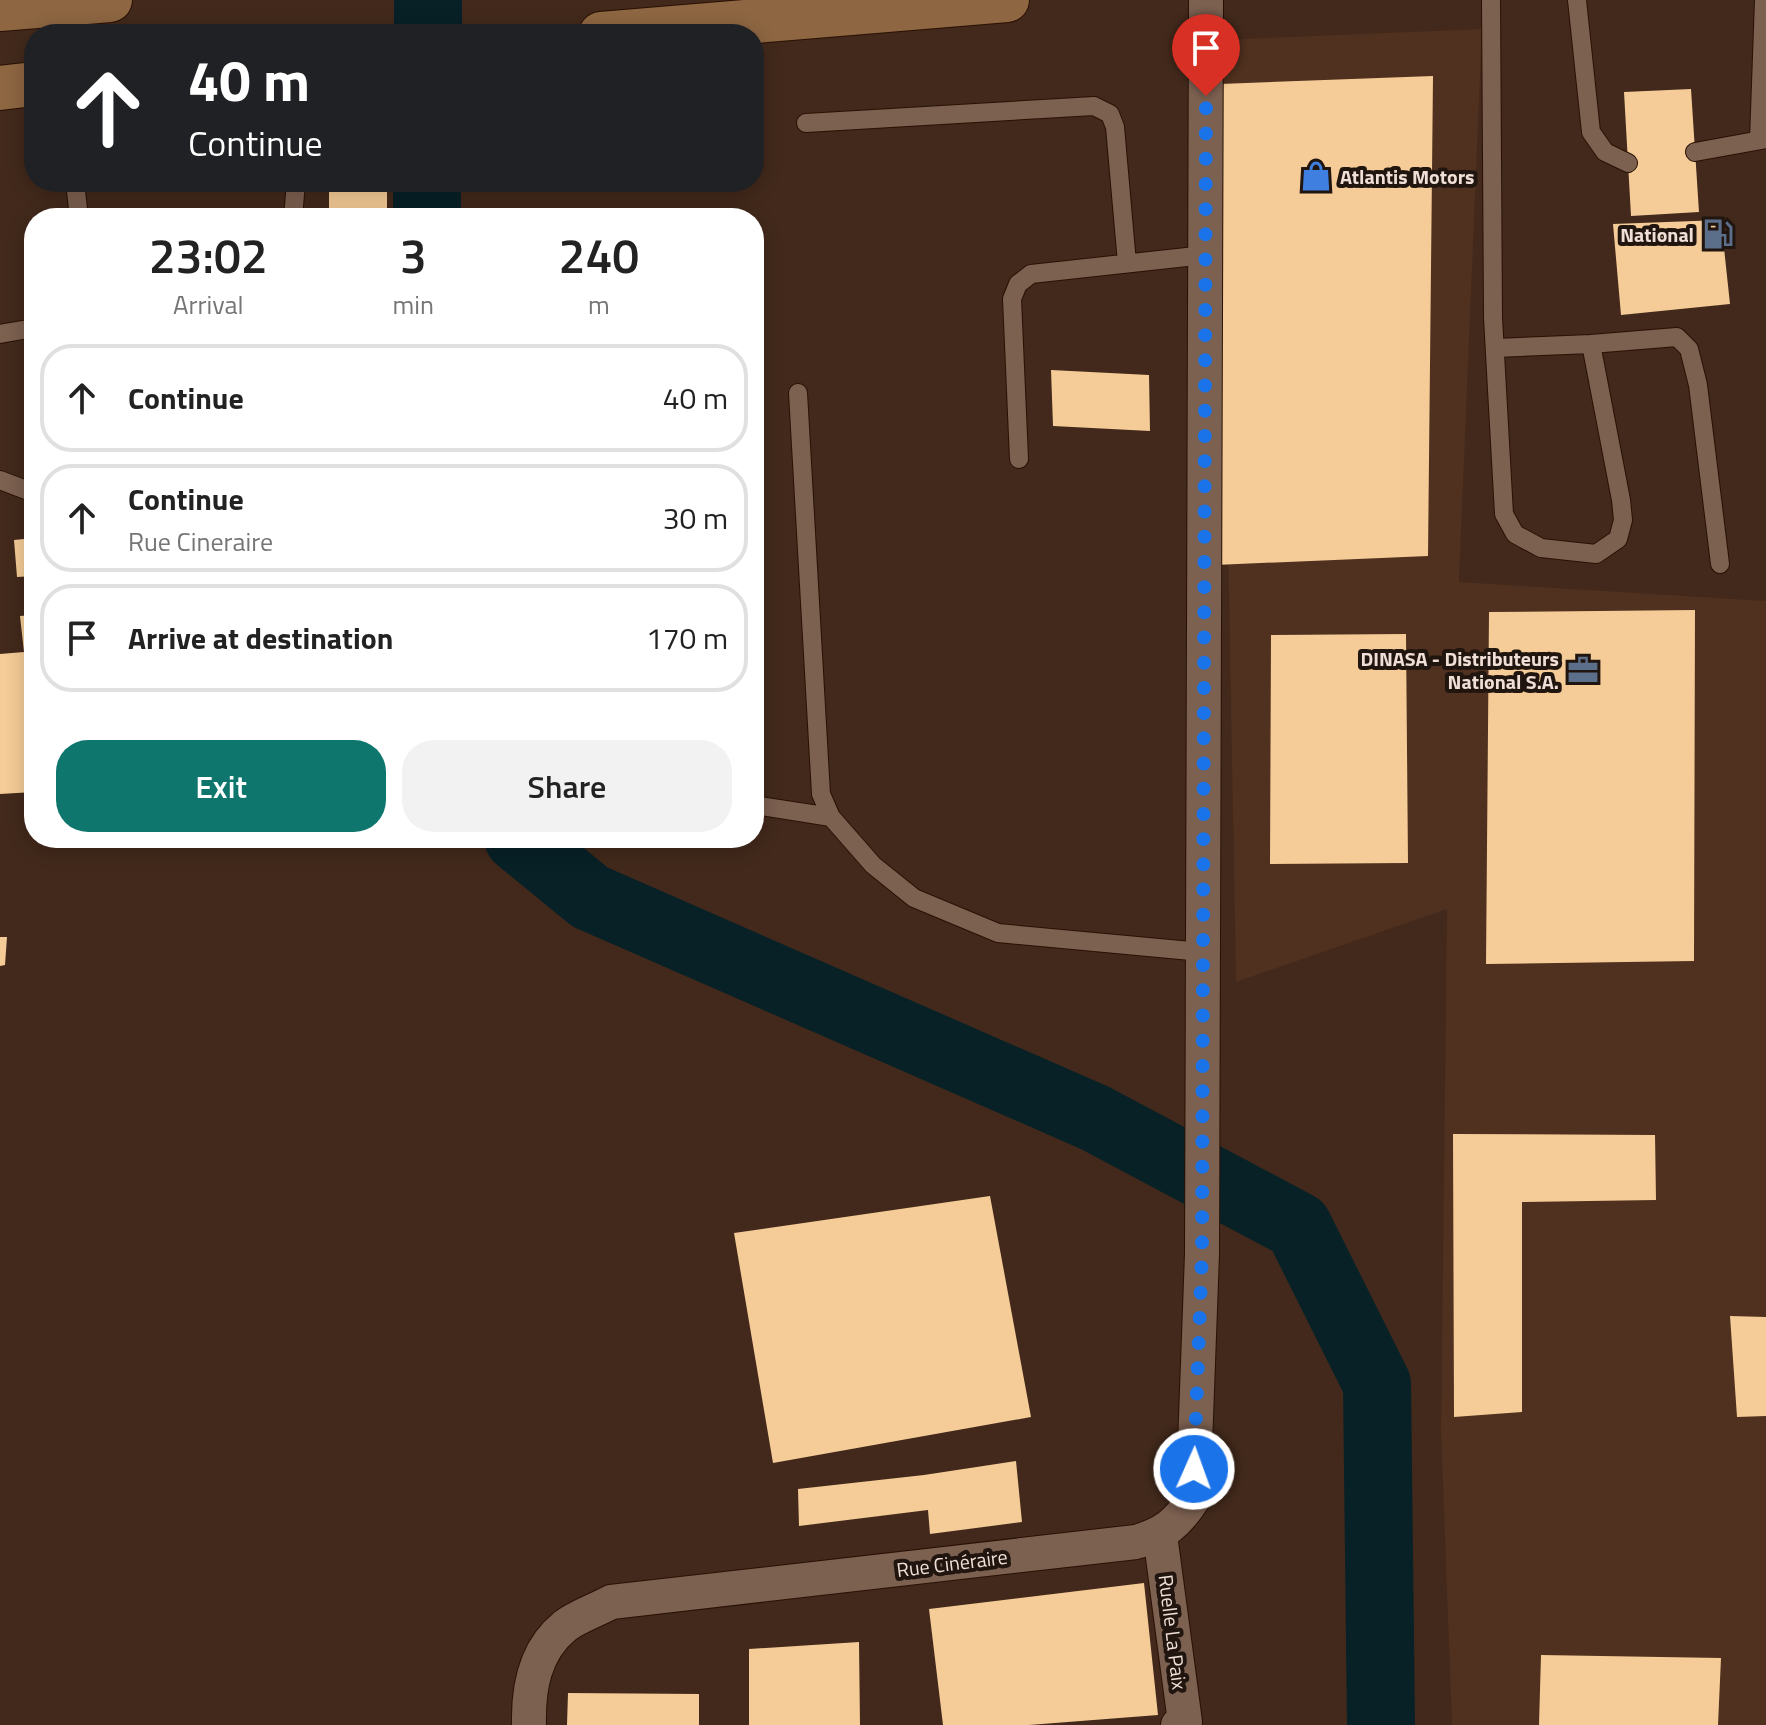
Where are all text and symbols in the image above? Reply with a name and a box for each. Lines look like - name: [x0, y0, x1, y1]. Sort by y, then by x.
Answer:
- pin: [1172, 14.0, 1240, 96]
- icon: arrive: [1184, 26, 1228, 70]
- text: 40 m: [188, 38, 310, 123]
- icon: ahead: [56, 56, 160, 160]
- text: Continue: [188, 115, 323, 170]
- shop icon: Atlantis Motors: [1299, 159, 1333, 193]
- place label: Atlantis Motors: [1340, 161, 1475, 192]
- fuel station icon: National: [1701, 217, 1735, 251]
- text: 23:02: [149, 219, 268, 292]
- text: 3: [400, 219, 427, 292]
- text: 240: [559, 219, 639, 292]
- place label: National: [1620, 219, 1694, 250]
- text: Arrival: [173, 285, 243, 324]
- text: min: [392, 285, 434, 324]
- text: m: [588, 285, 610, 324]
- text: Continue: [128, 375, 244, 421]
- text: 40 m: [663, 375, 728, 421]
- icon: ahead: [60, 376, 104, 420]
- text: Continue: [128, 476, 244, 522]
- text: 30 m: [663, 495, 728, 541]
- icon: ahead: [60, 496, 104, 540]
- text: Rue Cineraire: [128, 522, 273, 561]
- text: Arrive at destination: [128, 615, 393, 661]
- text: 170 m: [646, 615, 728, 661]
- icon: arrive: [60, 616, 104, 660]
- place label: DINASA - Distributeurs National S.A.: [1360, 643, 1559, 697]
- office icon: DINASA - Distributeurs National S.A.: [1566, 653, 1600, 687]
- button: Exit: [56, 740, 386, 832]
- button: Share: [402, 740, 732, 832]
- position arrow: [1152, 1427, 1236, 1511]
- street label: Rue Cinéraire: [895, 1541, 1009, 1585]
- street label: Ruelle La Paix: [1151, 1573, 1195, 1691]

